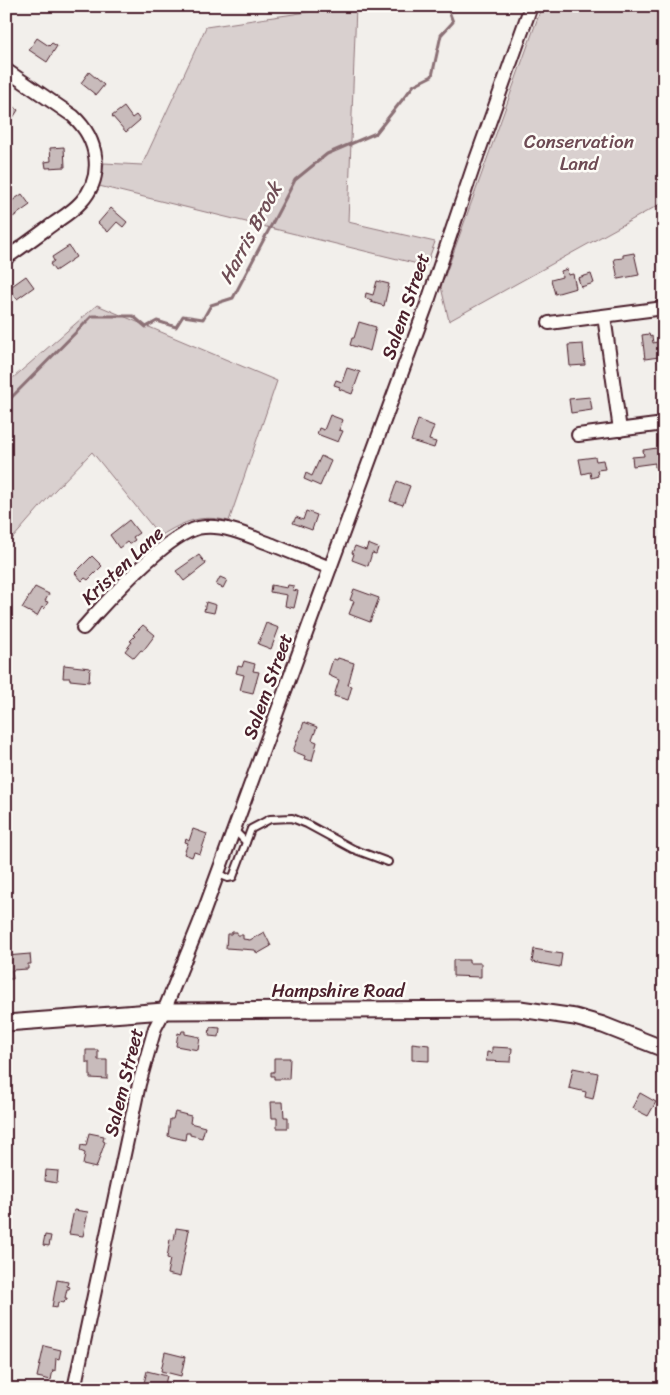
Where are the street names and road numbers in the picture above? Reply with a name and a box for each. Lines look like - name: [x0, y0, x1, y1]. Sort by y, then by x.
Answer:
- street label: Salem Street: [372, 248, 439, 364]
- street label: Kristen Lane: [73, 518, 172, 613]
- street label: Salem Street: [233, 628, 302, 744]
- street label: Hampshire Road: [271, 974, 407, 1007]
- street label: Salem Street: [94, 1024, 153, 1140]

